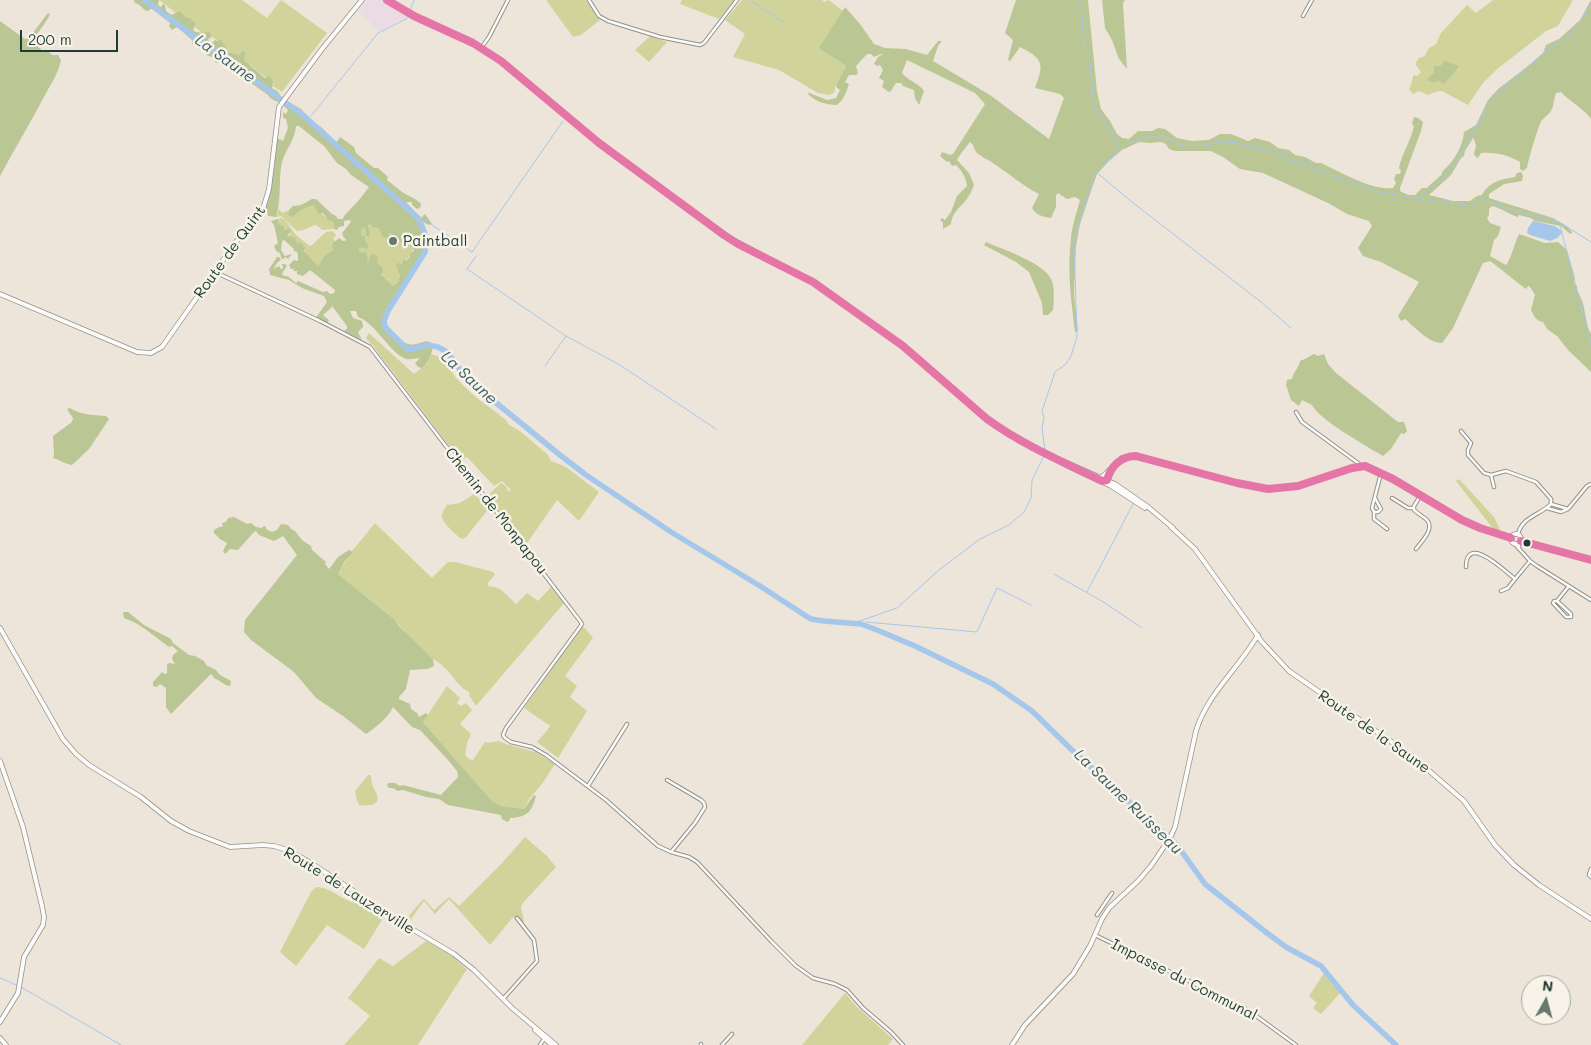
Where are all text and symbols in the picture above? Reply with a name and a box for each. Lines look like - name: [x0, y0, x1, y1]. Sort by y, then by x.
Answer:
- scale bar: [22, 20, 120, 52]
- text: 200 m: [28, 29, 72, 49]
- water label: La Saune: [191, 31, 259, 87]
- street label: Route de Quint: [190, 202, 270, 302]
- place label: Paintball: [403, 232, 467, 250]
- marker: Paintball: [387, 235, 399, 247]
- water label: La Saune: [437, 347, 501, 409]
- street label: Chemin de Monpapou: [441, 444, 551, 578]
- unlabelled marker: [1522, 538, 1532, 548]
- street label: Route de la Saune: [1315, 687, 1433, 777]
- water label: La Saune Ruisseau: [1070, 745, 1186, 859]
- street label: Route de Lauzerville: [280, 843, 418, 939]
- street label: Impasse du Communal: [1108, 935, 1260, 1025]
- north arrow: [1521, 975, 1571, 1025]
- text: N: [1541, 976, 1554, 996]

